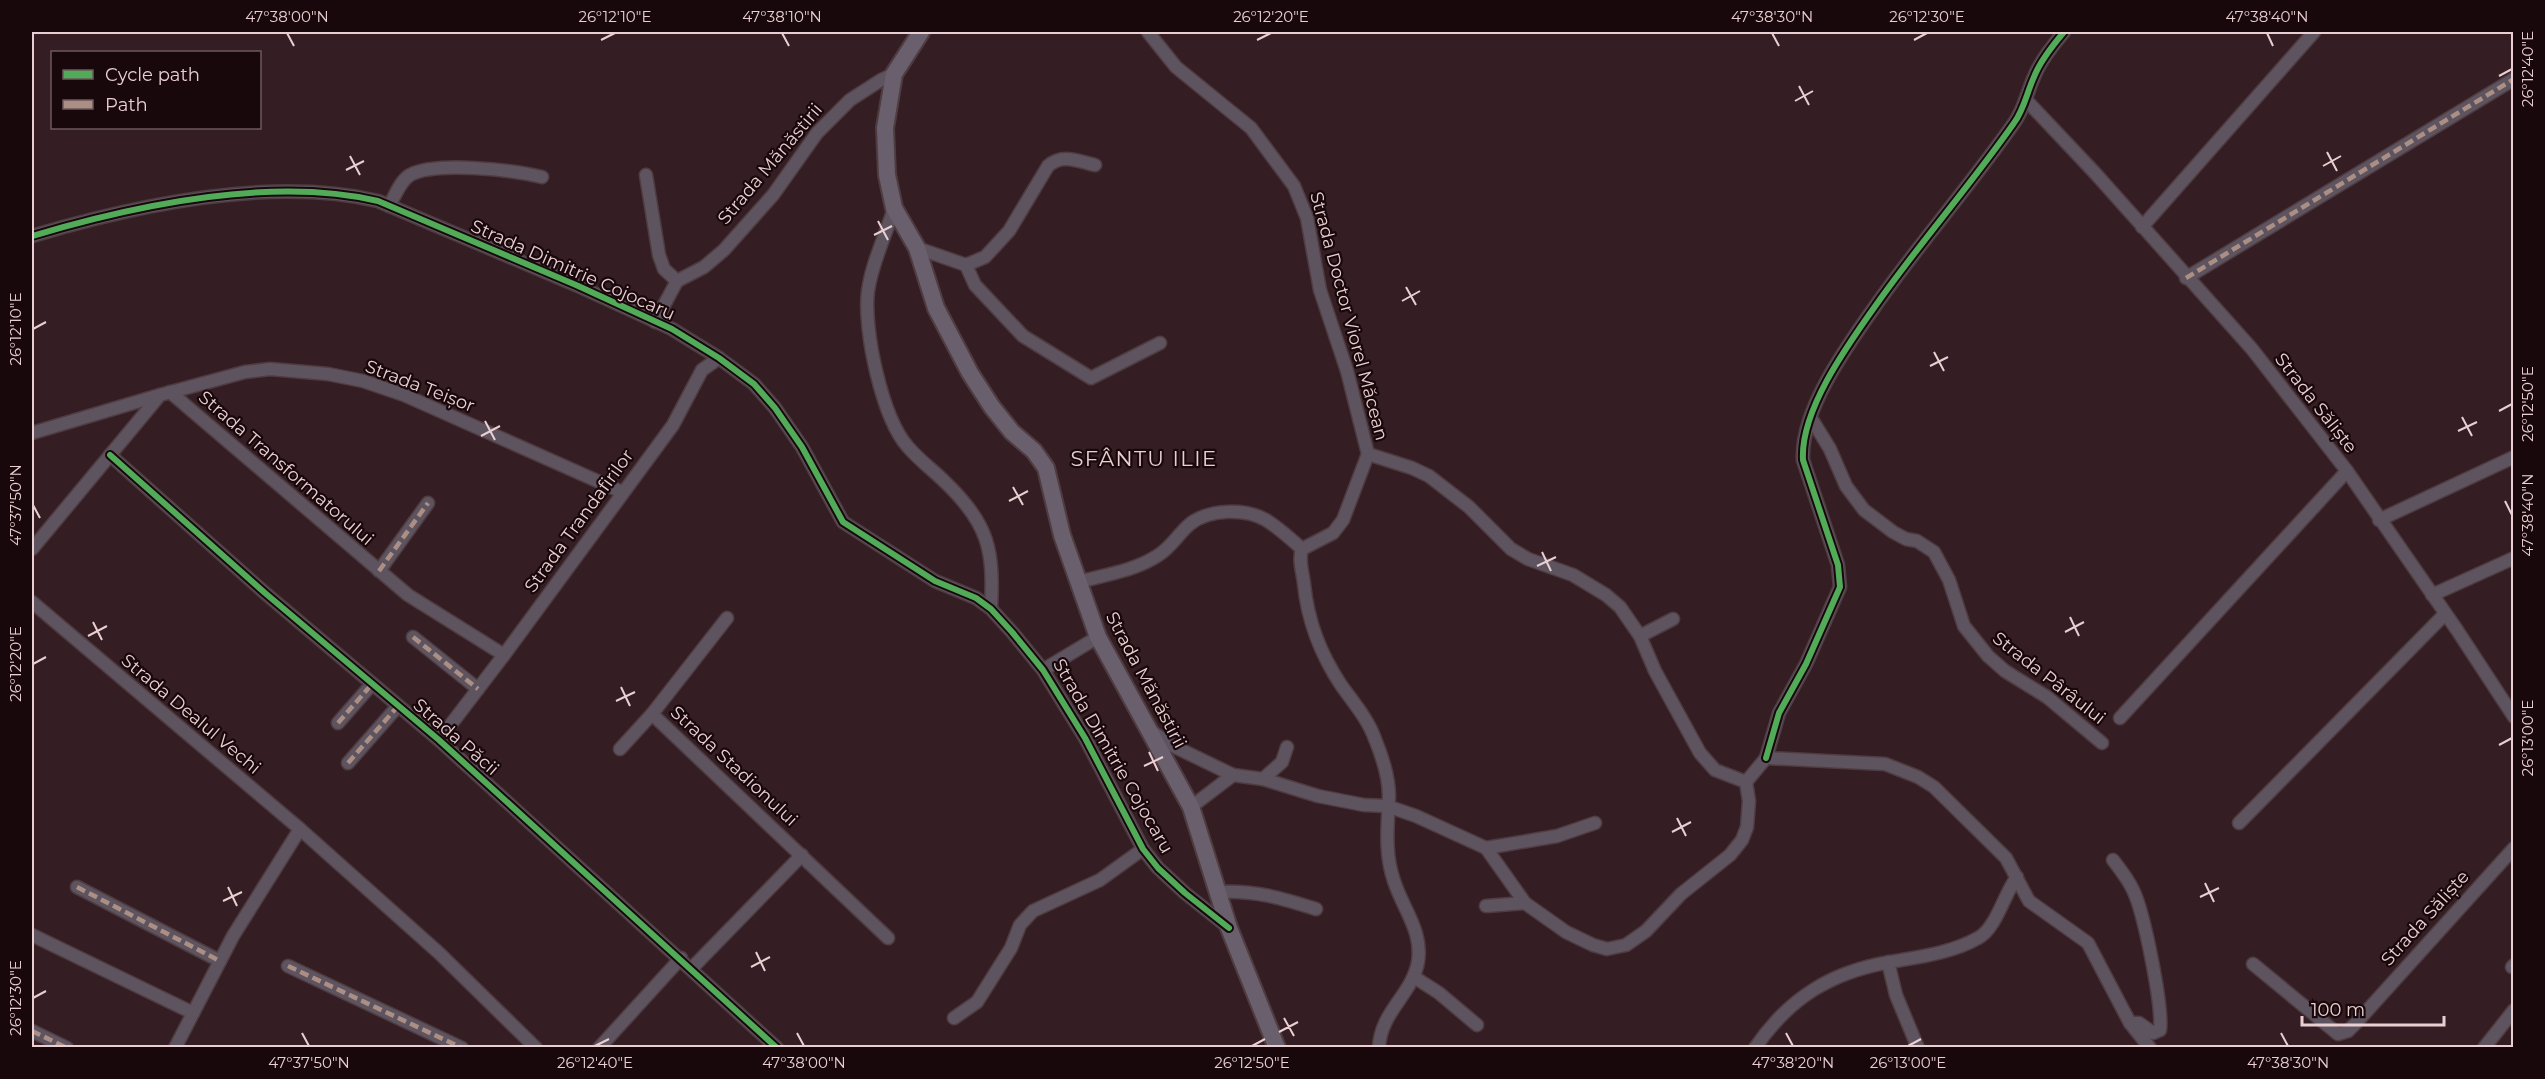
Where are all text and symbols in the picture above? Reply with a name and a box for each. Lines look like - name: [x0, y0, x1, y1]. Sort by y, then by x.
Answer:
- text: 47°38'00"N: [245, 7, 329, 26]
- text: 26°12'10"E: [579, 7, 652, 26]
- text: 47°38'10"N: [742, 7, 822, 26]
- text: 26°12'20"E: [1233, 7, 1309, 26]
- text: 47°38'30"N: [1731, 7, 1813, 26]
- text: 26°12'30"E: [1889, 7, 1965, 26]
- text: 47°38'40"N: [2226, 7, 2308, 26]
- text: 26°12'40"E: [2518, 31, 2537, 107]
- legend: [51, 51, 261, 129]
- text: Cycle path: [105, 64, 200, 86]
- text: Path: [105, 94, 148, 116]
- street label: Strada Mănăstirii: [713, 99, 827, 229]
- street label: Strada Doctor Viorel Măcean: [1305, 189, 1393, 443]
- street label: Strada Dimitrie Cojocaru: [467, 215, 679, 325]
- text: 26°12'10"E: [6, 293, 25, 366]
- street label: Strada Săliște: [2269, 349, 2362, 458]
- street label: Strada Teișor: [362, 355, 478, 418]
- text: 26°12'50"E: [2518, 366, 2537, 442]
- street label: Strada Transformatorului: [194, 386, 378, 550]
- street label: Strada Trandafirilor: [520, 445, 638, 597]
- district label: SFÂNTU ILIE: [1070, 446, 1218, 471]
- text: 47°37'50"N: [6, 464, 25, 546]
- text: 47°38'40"N: [2518, 474, 2537, 556]
- street label: Strada Mănăstirii: [1101, 608, 1191, 752]
- text: 26°12'20"E: [6, 626, 25, 702]
- street label: Strada Pârâului: [1988, 627, 2110, 729]
- street label: Strada Dealul Vechi: [117, 649, 265, 779]
- street label: Strada Dimitrie Cojocaru: [1048, 655, 1178, 857]
- street label: Strada Păcii: [409, 694, 503, 780]
- text: 26°13'00"E: [2518, 700, 2537, 776]
- street label: Strada Stadionului: [666, 701, 802, 831]
- street label: Strada Săliște: [2376, 866, 2474, 971]
- text: 26°12'30"E: [6, 960, 25, 1036]
- scale bar: [2302, 989, 2444, 1027]
- text: 100 m: [2311, 999, 2365, 1021]
- text: 47°37'50"N: [268, 1053, 350, 1072]
- text: 26°12'40"E: [557, 1053, 633, 1072]
- text: 47°38'00"N: [762, 1053, 846, 1072]
- text: 26°12'50"E: [1214, 1053, 1290, 1072]
- text: 47°38'20"N: [1752, 1053, 1834, 1072]
- text: 26°13'00"E: [1870, 1053, 1946, 1072]
- text: 47°38'30"N: [2247, 1053, 2329, 1072]

